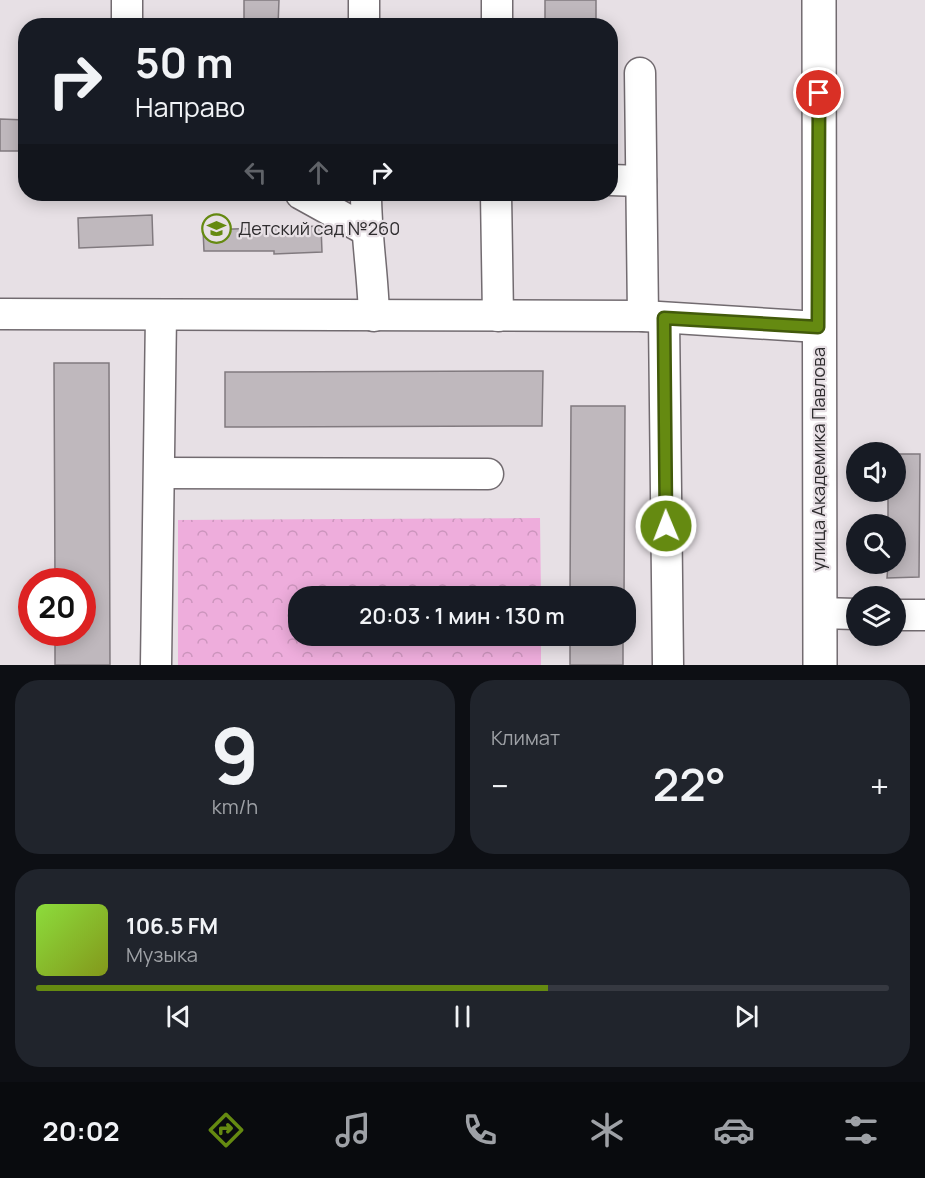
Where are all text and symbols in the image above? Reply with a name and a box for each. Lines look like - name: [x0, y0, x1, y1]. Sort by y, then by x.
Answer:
- text: 50 m: [135, 33, 233, 91]
- icon: right: [36, 42, 114, 120]
- pin: [793, 67, 844, 118]
- icon: arrive: [802, 76, 835, 109]
- text: Направо: [135, 88, 245, 125]
- icon: left: [239, 156, 272, 189]
- icon: ahead: [302, 156, 335, 189]
- icon: right: [365, 156, 398, 189]
- school or university icon: Детский сад №260: [201, 213, 233, 245]
- place label: Детский сад №260: [238, 216, 400, 240]
- street label: улица Академика Павлова: [806, 347, 830, 571]
- map controls: [846, 442, 906, 646]
- button: sound: [846, 442, 906, 502]
- position arrow: [634, 494, 698, 558]
- button: search: [846, 514, 906, 574]
- speed limit sign: 20: [18, 568, 96, 646]
- button: layers: [846, 586, 906, 646]
- text: 20:03 · 1 мин · 130 m: [359, 601, 565, 631]
- text: 9: [211, 701, 259, 807]
- text: Климат: [491, 724, 560, 751]
- text: 22°: [653, 753, 726, 815]
- text: −: [491, 763, 509, 808]
- text: +: [870, 763, 889, 808]
- text: km/h: [212, 793, 258, 820]
- text: 106.5 FM: [126, 911, 218, 941]
- text: Музыка: [126, 941, 198, 968]
- icon: previous: [162, 1000, 195, 1033]
- icon: pause: [446, 1000, 479, 1033]
- icon: next: [730, 1000, 763, 1033]
- icon: directions: [205, 1109, 247, 1151]
- icon: music: [332, 1109, 374, 1151]
- icon: phone: [459, 1109, 501, 1151]
- icon: climate: [586, 1109, 628, 1151]
- icon: car: [713, 1109, 755, 1151]
- icon: filters: [840, 1109, 882, 1151]
- text: 20:02: [43, 1112, 120, 1149]

